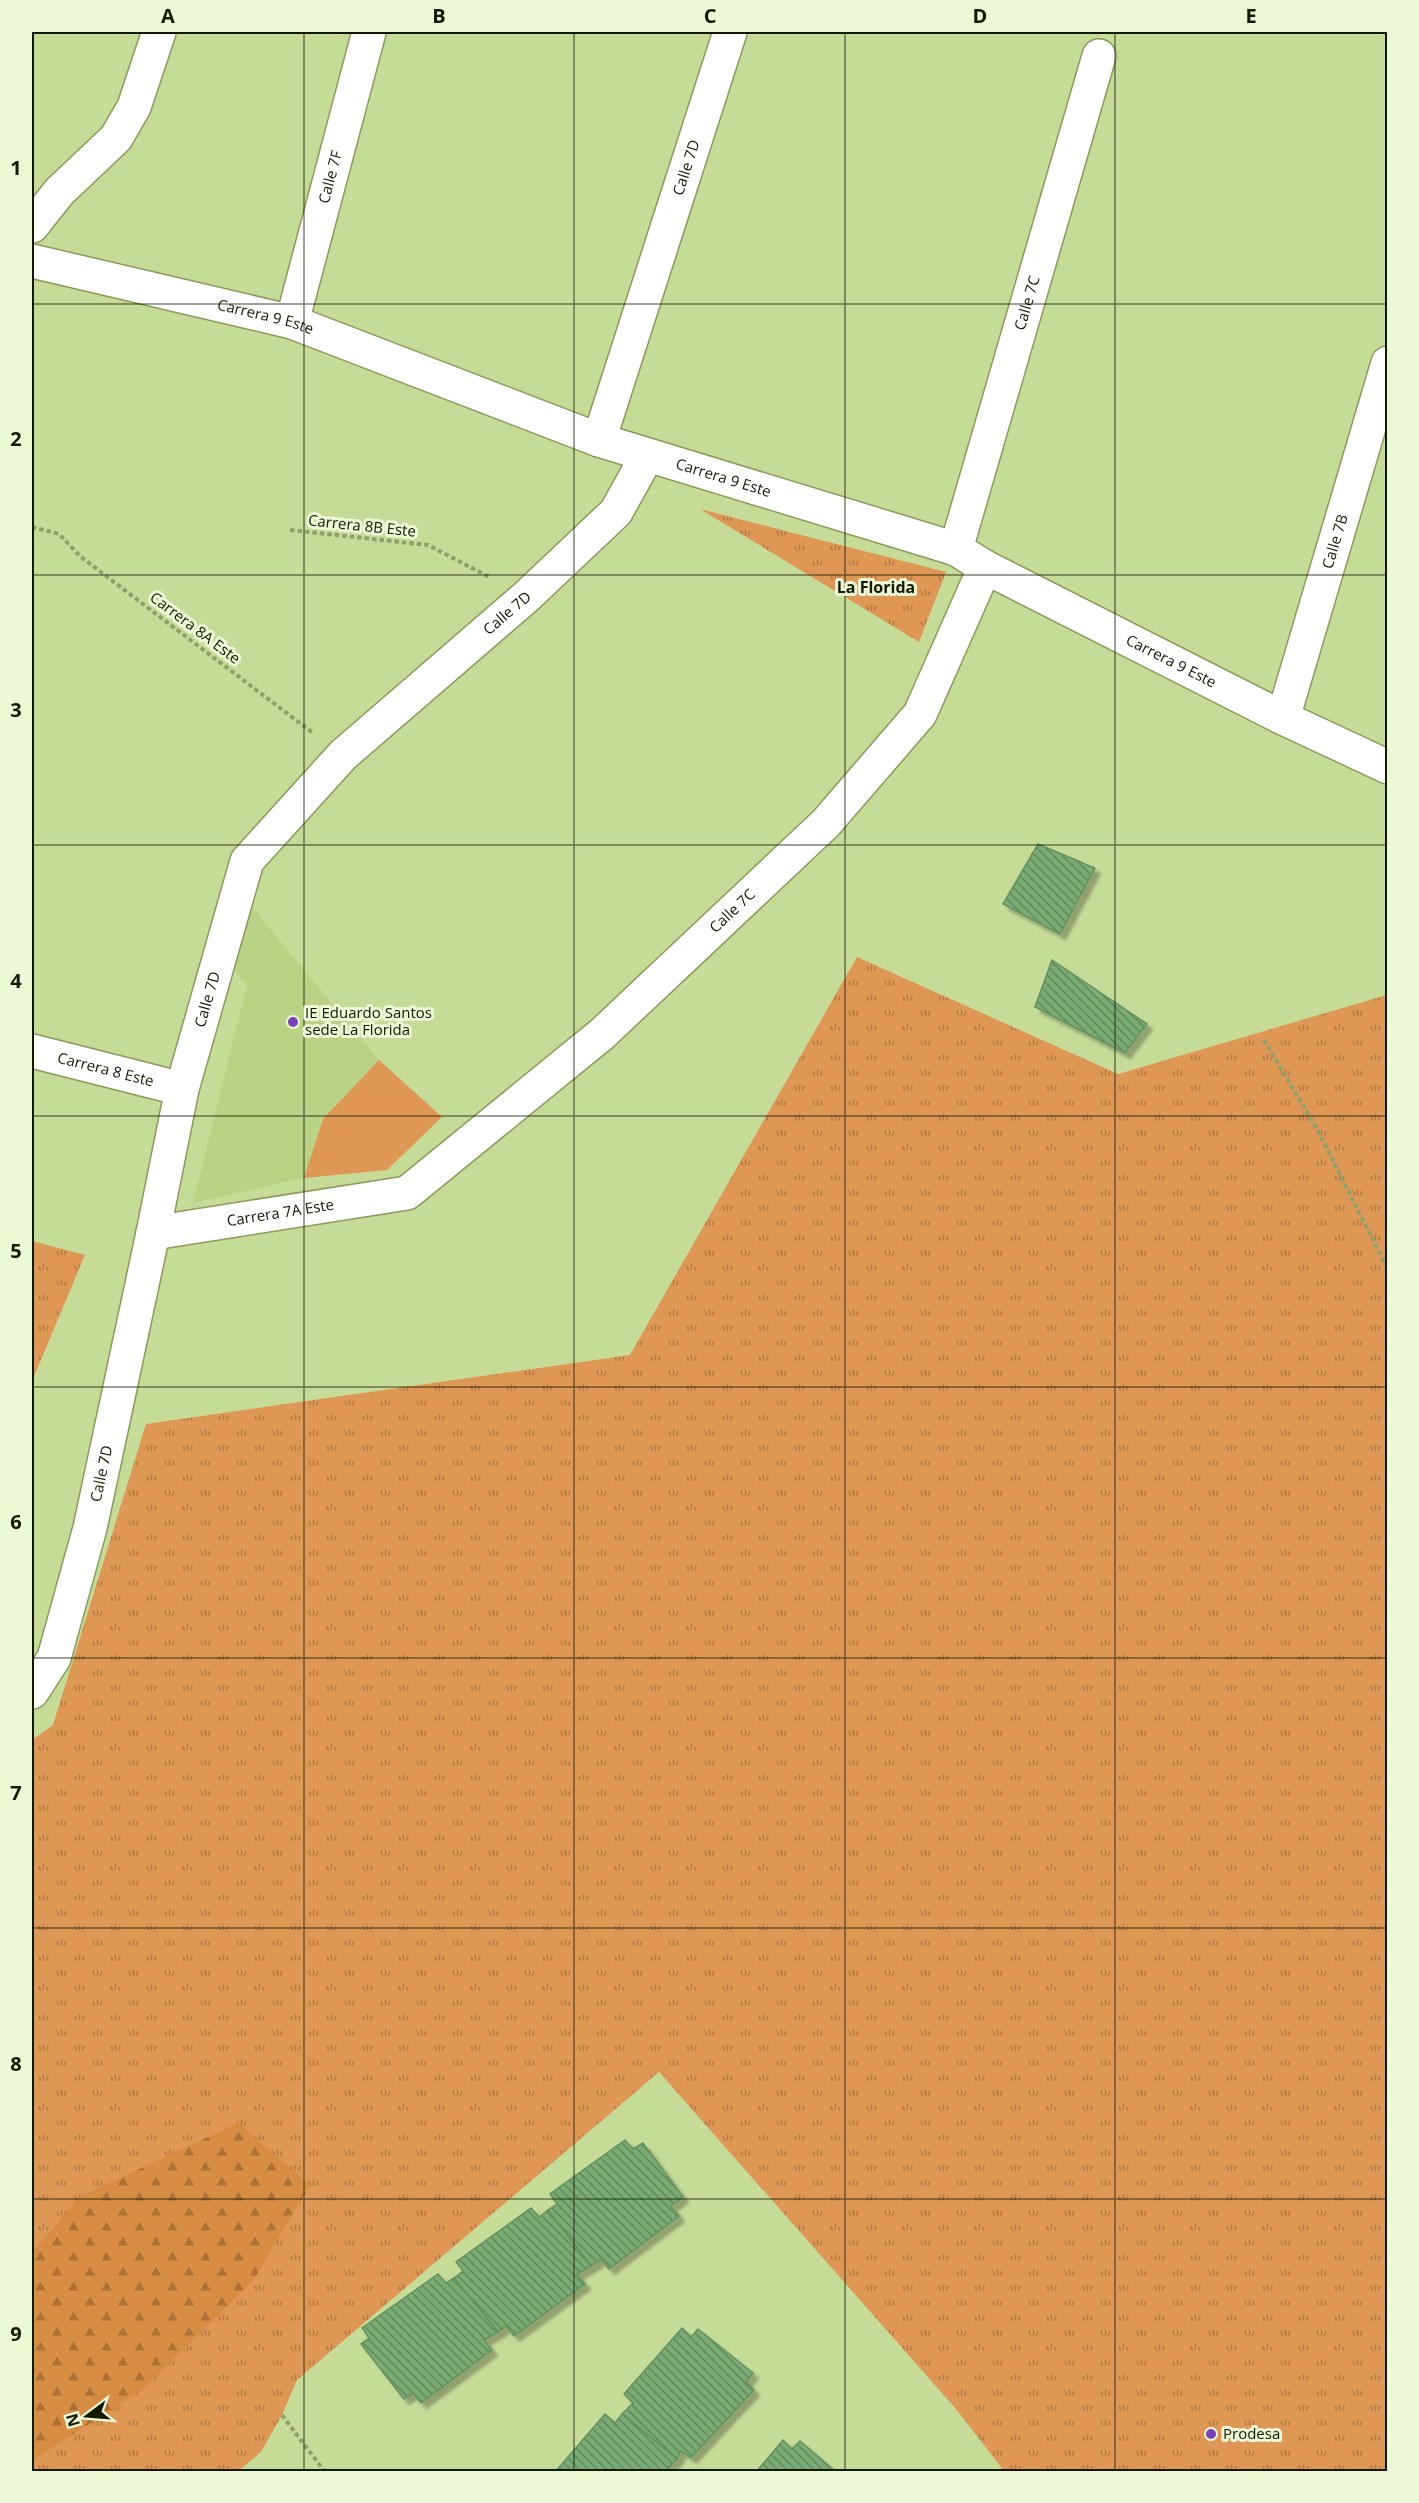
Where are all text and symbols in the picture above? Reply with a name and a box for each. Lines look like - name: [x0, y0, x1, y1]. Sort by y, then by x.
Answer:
- text: A: [161, 2, 175, 29]
- text: B: [432, 2, 446, 29]
- text: C: [704, 2, 717, 29]
- text: D: [973, 2, 987, 29]
- text: E: [1245, 2, 1257, 29]
- street label: Calle 7D: [667, 137, 704, 198]
- street label: Calle 7F: [313, 148, 346, 205]
- text: 1: [10, 154, 22, 181]
- street label: Calle 7C: [1009, 273, 1044, 332]
- street label: Carrera 9 Este: [216, 294, 317, 338]
- text: 2: [10, 425, 22, 452]
- street label: Carrera 9 Este: [674, 453, 774, 501]
- street label: Carrera 8B Este: [307, 509, 417, 541]
- street label: Calle 7B: [1317, 512, 1352, 571]
- district label: La Florida: [837, 576, 915, 598]
- street label: Calle 7D: [478, 586, 535, 639]
- street label: Carrera 8A Este: [146, 587, 245, 668]
- street label: Carrera 9 Este: [1123, 629, 1220, 692]
- text: 3: [10, 696, 22, 723]
- street label: Calle 7C: [705, 884, 759, 937]
- text: 4: [10, 967, 22, 994]
- street label: Calle 7D: [189, 969, 224, 1029]
- place label: IE Eduardo Santos sede La Florida: [305, 1002, 432, 1039]
- marker: IE Eduardo Santos sede La Florida: [286, 1015, 300, 1029]
- street label: Carrera 8 Este: [56, 1047, 156, 1091]
- street label: Carrera 7A Este: [225, 1194, 335, 1230]
- text: 5: [10, 1237, 22, 1264]
- street label: Calle 7D: [85, 1443, 116, 1503]
- text: 6: [10, 1508, 22, 1535]
- text: 7: [10, 1779, 22, 1806]
- text: 8: [10, 2050, 22, 2077]
- text: 9: [10, 2320, 22, 2347]
- north arrow: [57, 2386, 117, 2446]
- text: N: [60, 2411, 85, 2429]
- place label: Prodesa: [1223, 2423, 1280, 2443]
- marker: Prodesa: [1204, 2427, 1218, 2441]

